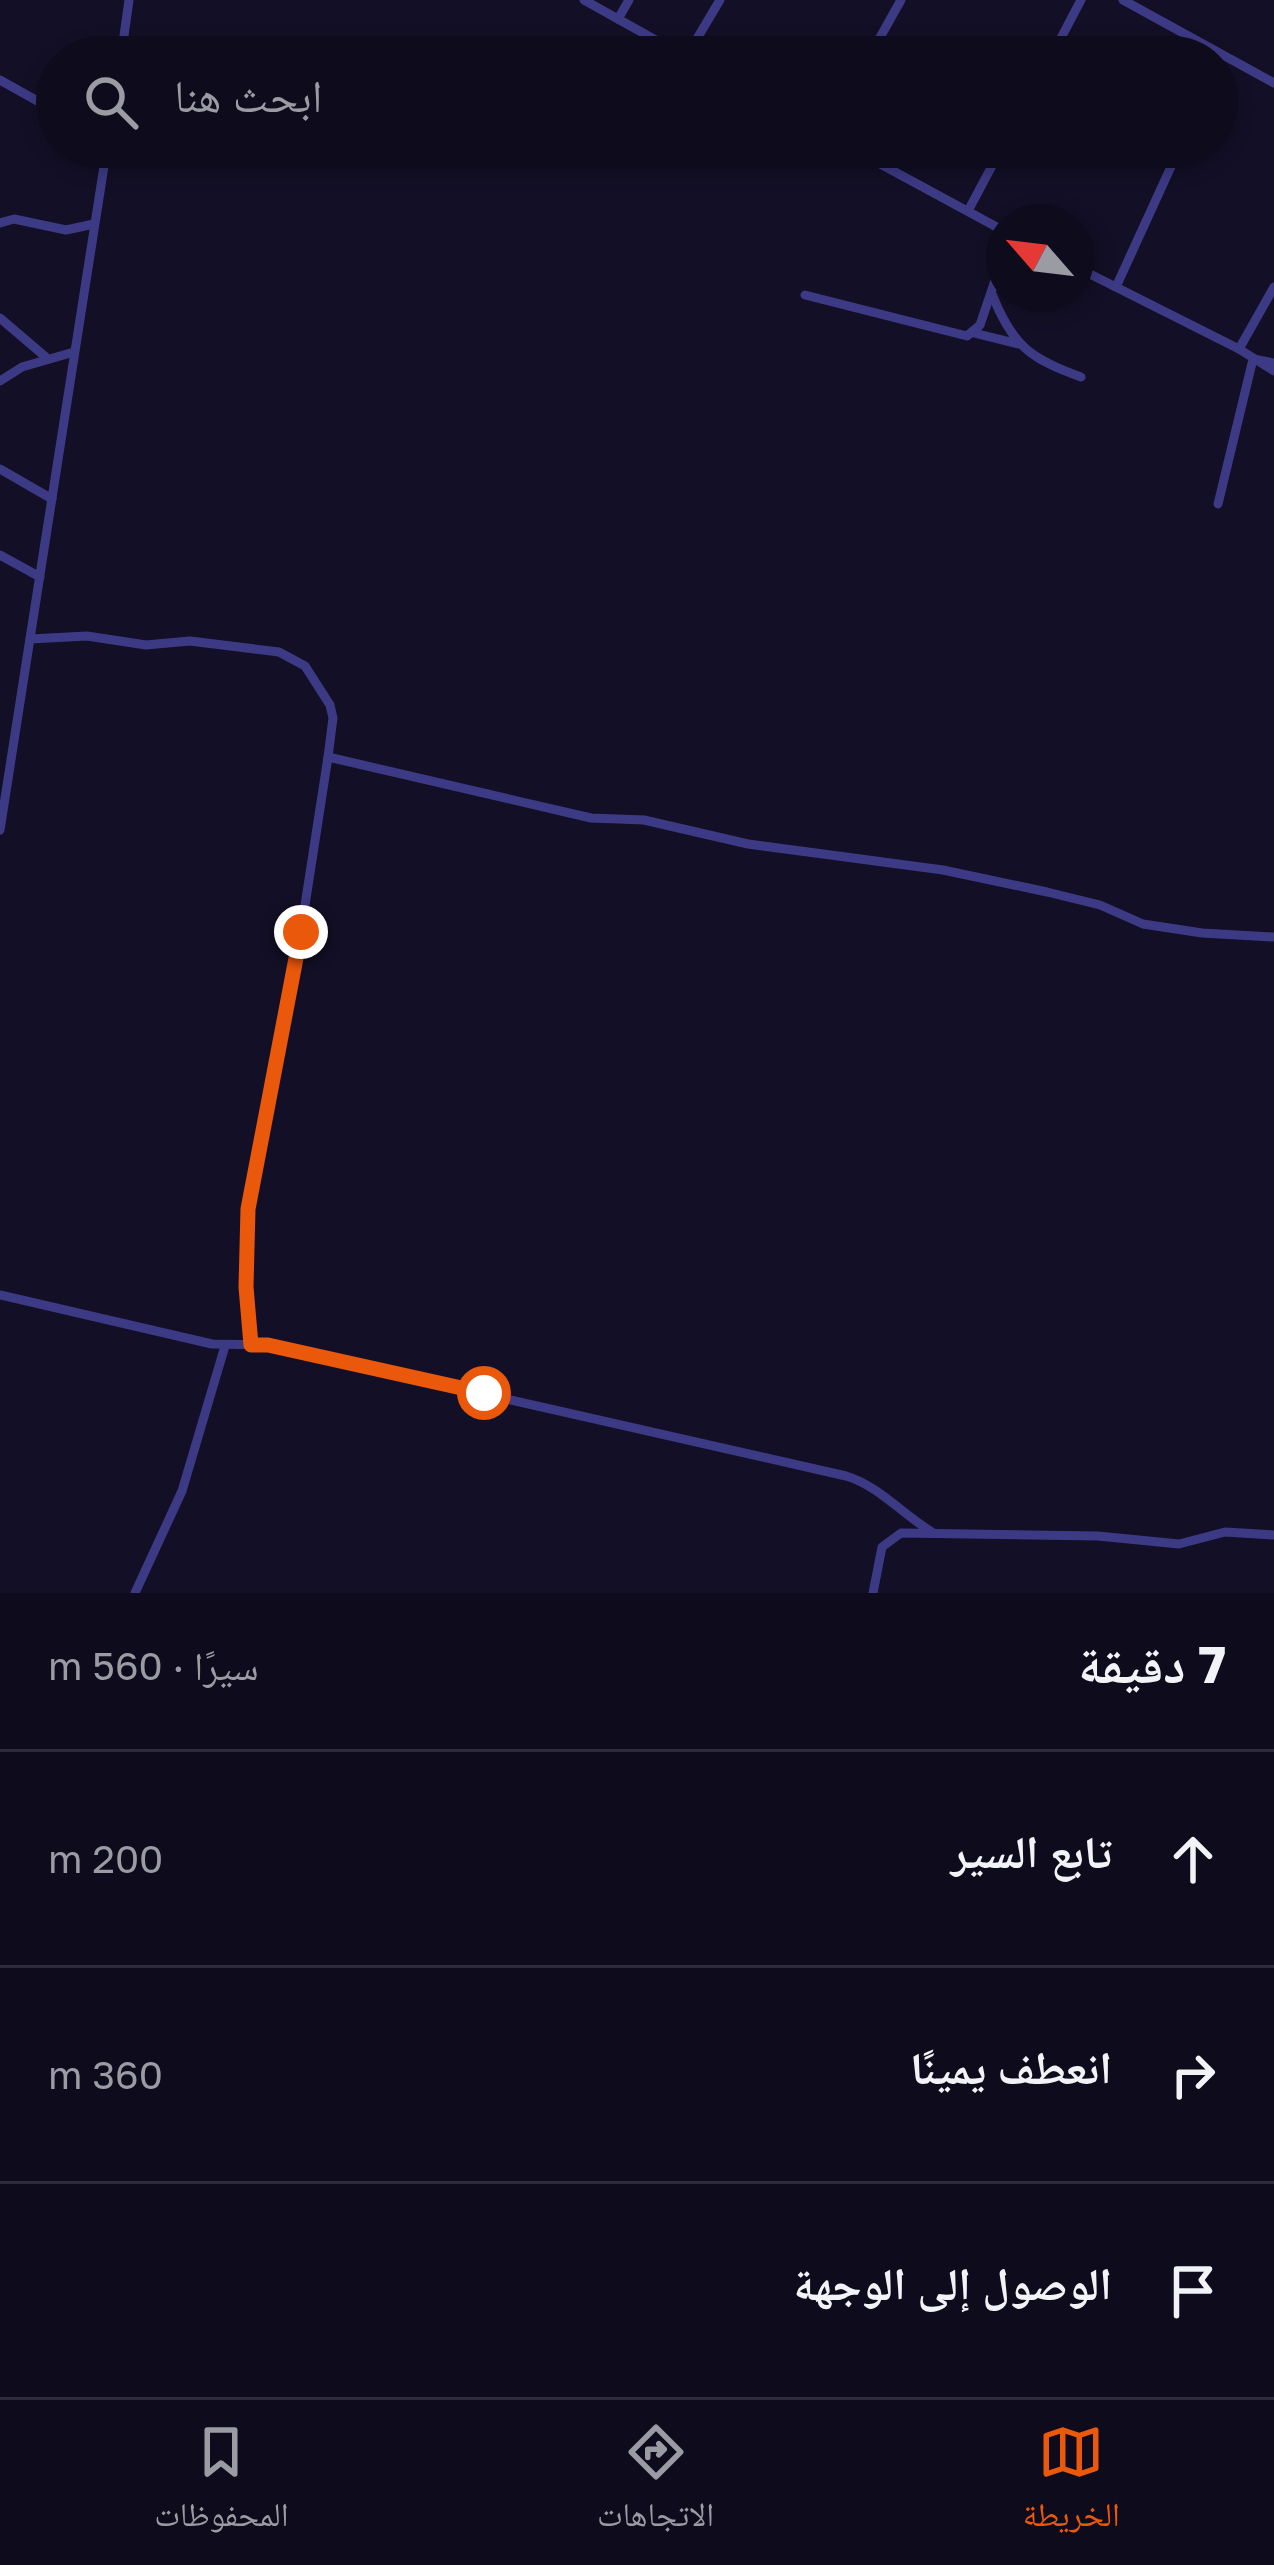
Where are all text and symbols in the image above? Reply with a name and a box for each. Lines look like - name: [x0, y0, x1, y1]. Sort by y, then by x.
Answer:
- search box: [36, 36, 1238, 168]
- text: ابحث هنا: [174, 68, 322, 122]
- icon: search: [78, 69, 144, 135]
- north arrow: [986, 204, 1094, 312]
- route end: [274, 905, 328, 959]
- route start: [457, 1366, 511, 1420]
- text: 7 دقيقة: [1078, 1633, 1226, 1694]
- text: سيرًا · 560 m: [48, 1642, 259, 1689]
- text: تابع السير: [951, 1824, 1112, 1878]
- icon: ahead: [1160, 1826, 1226, 1892]
- text: 200 m: [48, 1835, 163, 1882]
- text: انعطف يمينًا: [910, 2040, 1112, 2094]
- icon: right: [1160, 2042, 1226, 2108]
- text: 360 m: [48, 2051, 163, 2098]
- text: الوصول إلى الوجهة: [794, 2256, 1112, 2310]
- icon: arrive: [1160, 2258, 1226, 2324]
- tab: المحفوظات: [154, 2419, 289, 2547]
- tab: الاتجاهات: [597, 2419, 714, 2547]
- tab: الخريطة: [1023, 2419, 1120, 2547]

